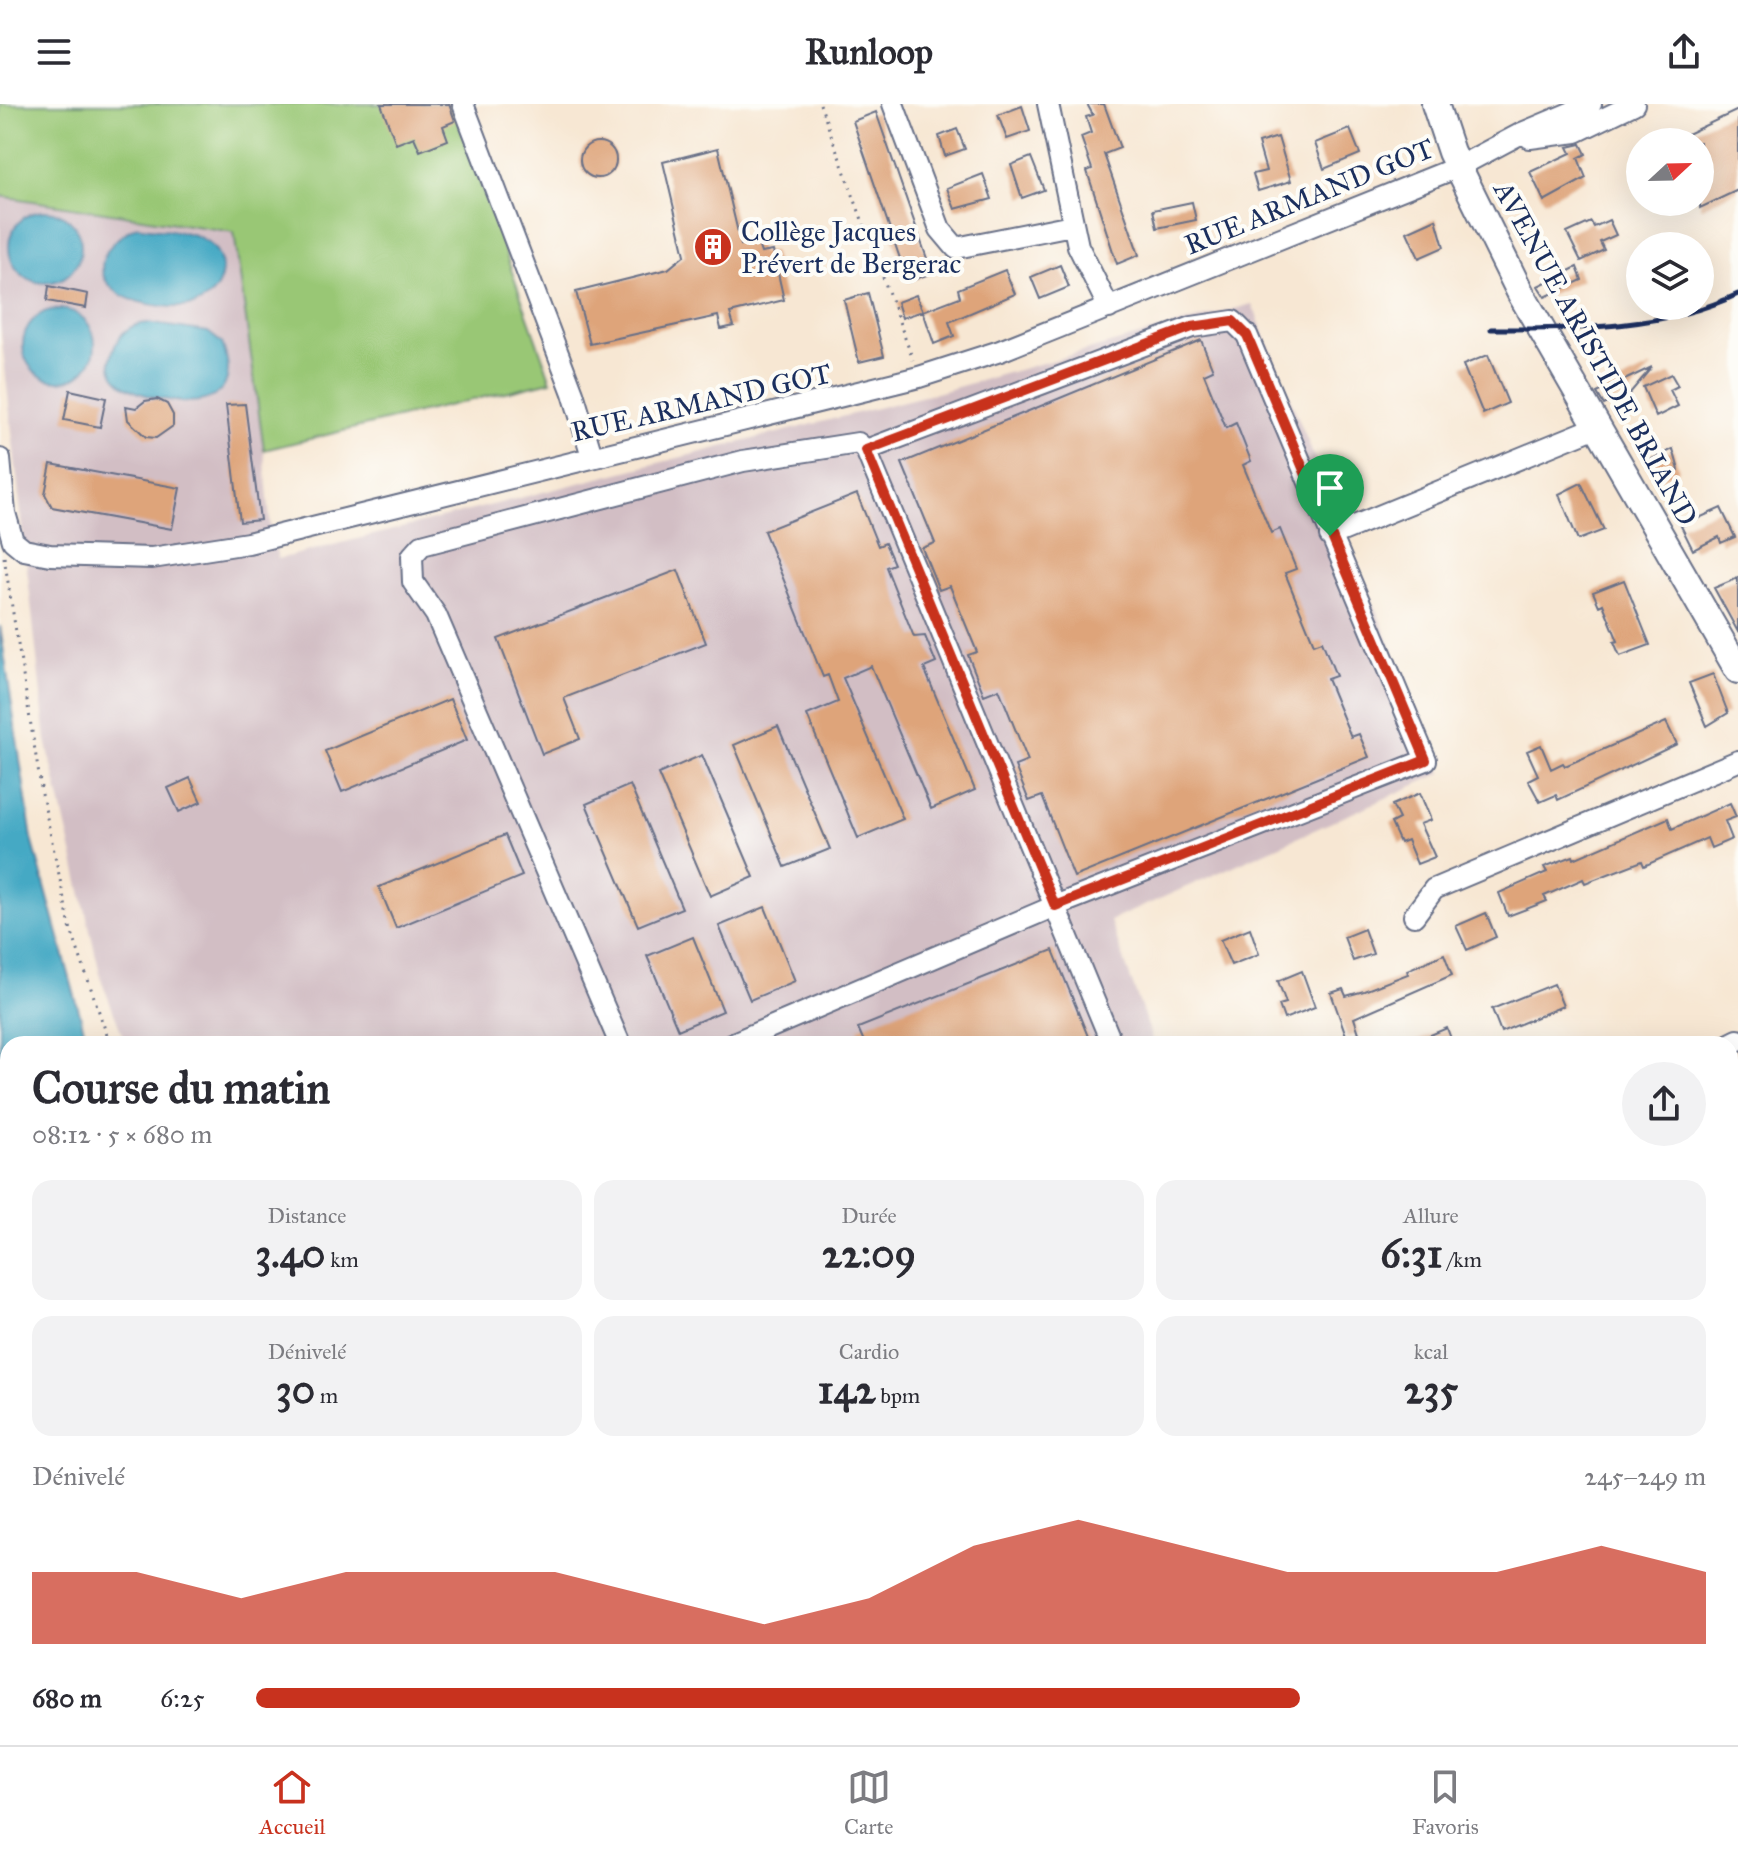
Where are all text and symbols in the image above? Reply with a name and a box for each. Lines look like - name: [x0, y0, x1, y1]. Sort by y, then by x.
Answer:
- icon: menu: [32, 30, 76, 74]
- text: Runloop: [805, 30, 933, 74]
- icon: share: [1662, 30, 1706, 74]
- north arrow: [1626, 128, 1714, 216]
- map controls: [1626, 128, 1714, 320]
- street label: RUE ARMAND GOT: [1179, 130, 1439, 263]
- street label: AVENUE ARISTIDE BRIAND: [1486, 174, 1705, 532]
- place label: Collège Jacques Prévert de Bergerac: [741, 214, 961, 281]
- building icon: Collège Jacques Prévert de Bergerac: [692, 226, 734, 268]
- button: layers: [1626, 232, 1714, 320]
- street label: RUE ARMAND GOT: [568, 356, 835, 449]
- pin: [1296, 454, 1364, 536]
- icon: arrive: [1308, 466, 1352, 510]
- text: Course du matin: [32, 1061, 330, 1115]
- button: share: [1622, 1062, 1706, 1146]
- text: 08:12 · 5 × 680 m: [32, 1118, 212, 1150]
- text: Distance: [268, 1202, 346, 1229]
- text: Durée: [841, 1202, 897, 1229]
- text: Allure: [1403, 1202, 1459, 1229]
- text: 3.40: [255, 1229, 325, 1278]
- text: 22:09: [822, 1229, 916, 1278]
- text: 6:31: [1380, 1229, 1443, 1278]
- text: km: [325, 1246, 359, 1273]
- text: /km: [1443, 1246, 1482, 1273]
- text: Dénivelé: [268, 1338, 346, 1365]
- text: Cardio: [839, 1338, 899, 1365]
- text: kcal: [1414, 1338, 1448, 1365]
- text: 30: [276, 1365, 315, 1414]
- text: 142: [818, 1365, 875, 1414]
- text: 235: [1404, 1365, 1458, 1414]
- text: m: [315, 1382, 338, 1409]
- text: bpm: [875, 1382, 920, 1409]
- text: Dénivelé: [32, 1460, 125, 1492]
- text: 245–249 m: [1584, 1460, 1706, 1492]
- text: 680 m: [32, 1682, 102, 1714]
- text: 6:25: [160, 1682, 205, 1714]
- tab: Accueil: [259, 1765, 325, 1840]
- tab: Carte: [844, 1765, 893, 1840]
- tab: Favoris: [1412, 1765, 1479, 1840]

